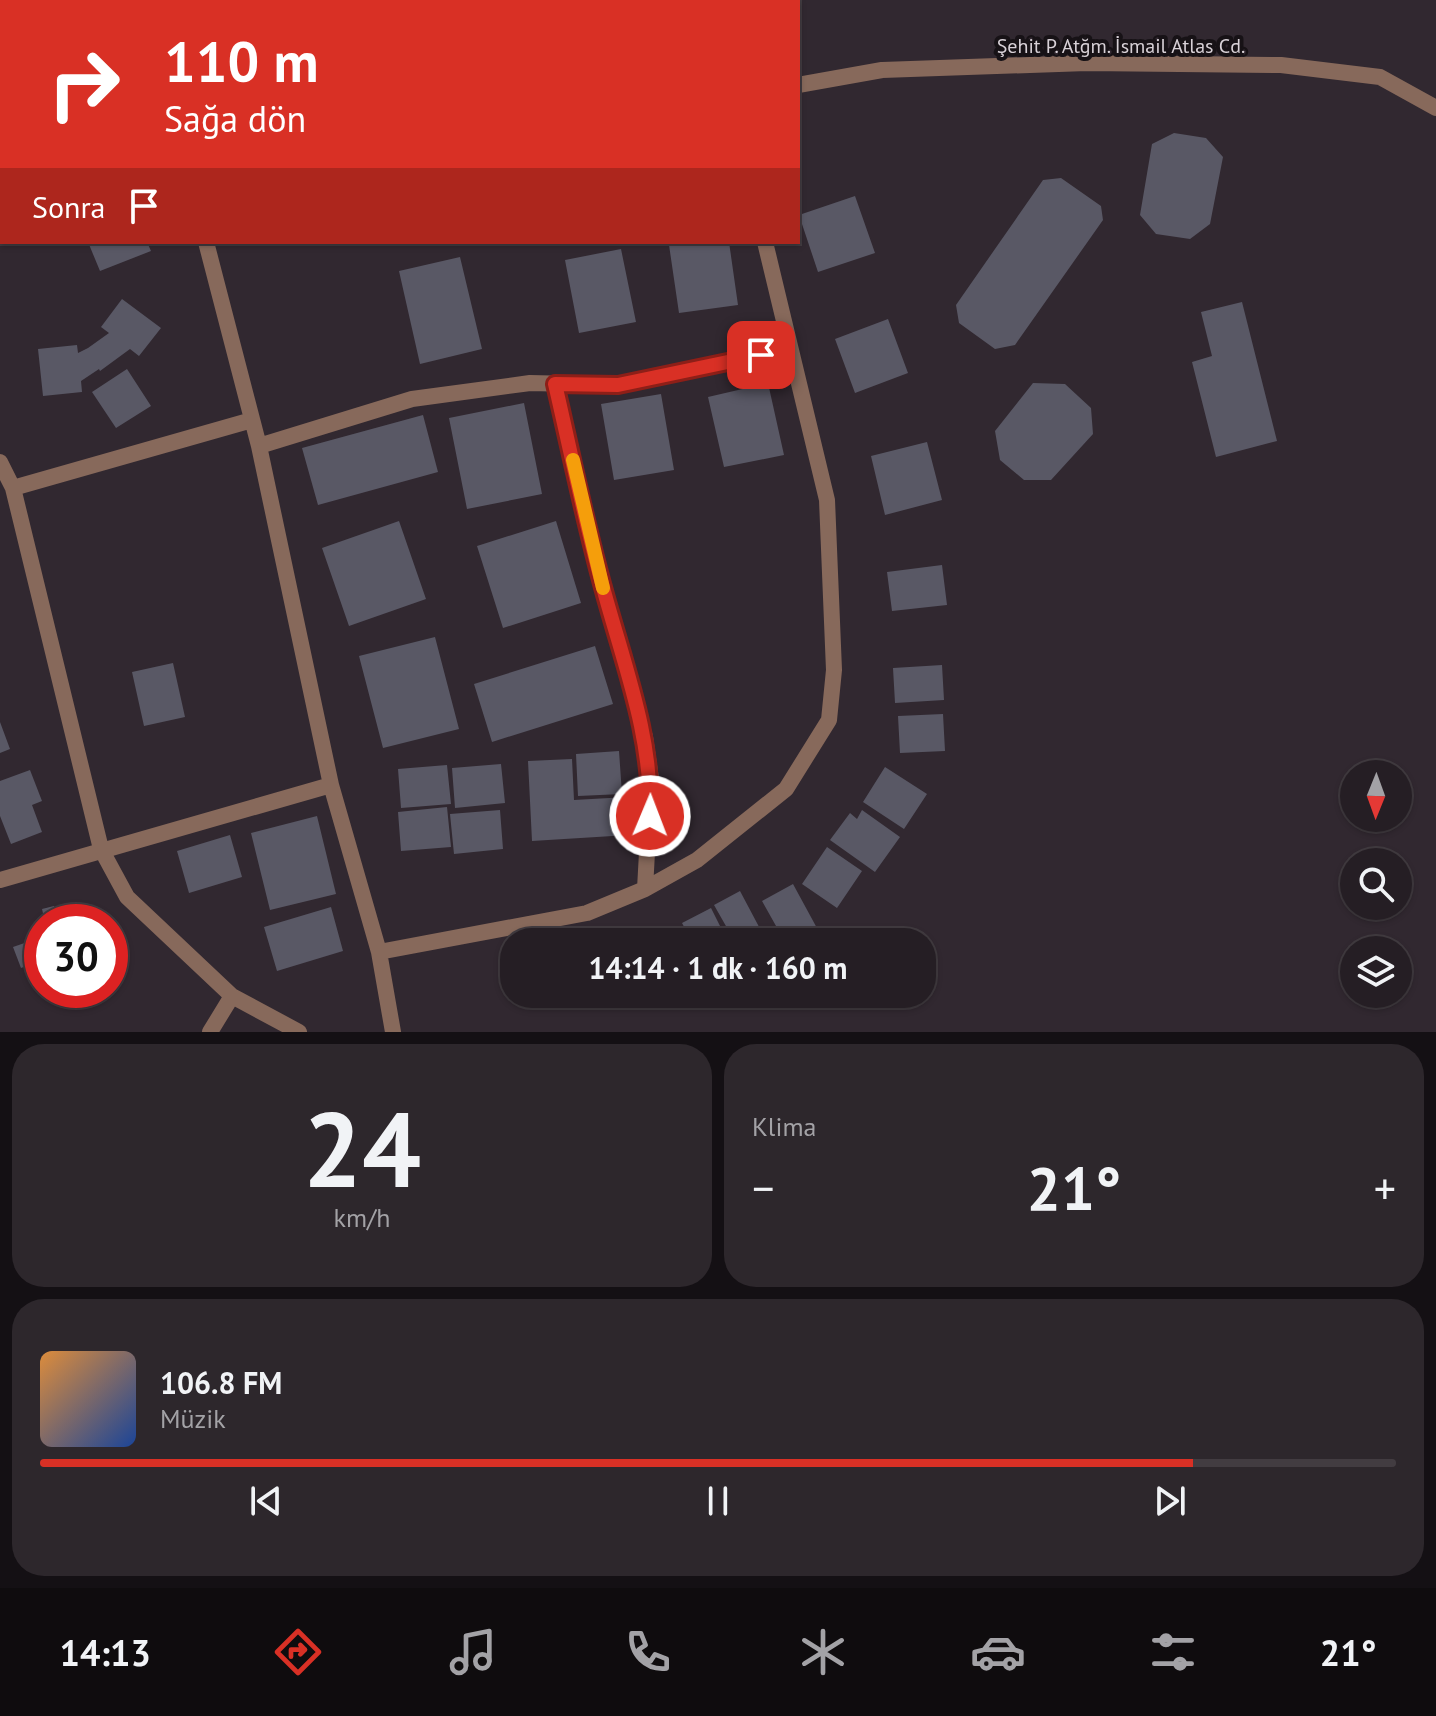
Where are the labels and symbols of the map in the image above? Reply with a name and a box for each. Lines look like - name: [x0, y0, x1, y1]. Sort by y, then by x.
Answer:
- street label: Şehit P. Atğm. İsmail Atlas Cd.: [997, 33, 1245, 59]
- pin: [727, 321, 795, 389]
- north arrow: [1340, 760, 1412, 832]
- position arrow: [608, 774, 692, 858]
- speed limit sign: 30: [24, 904, 128, 1008]

